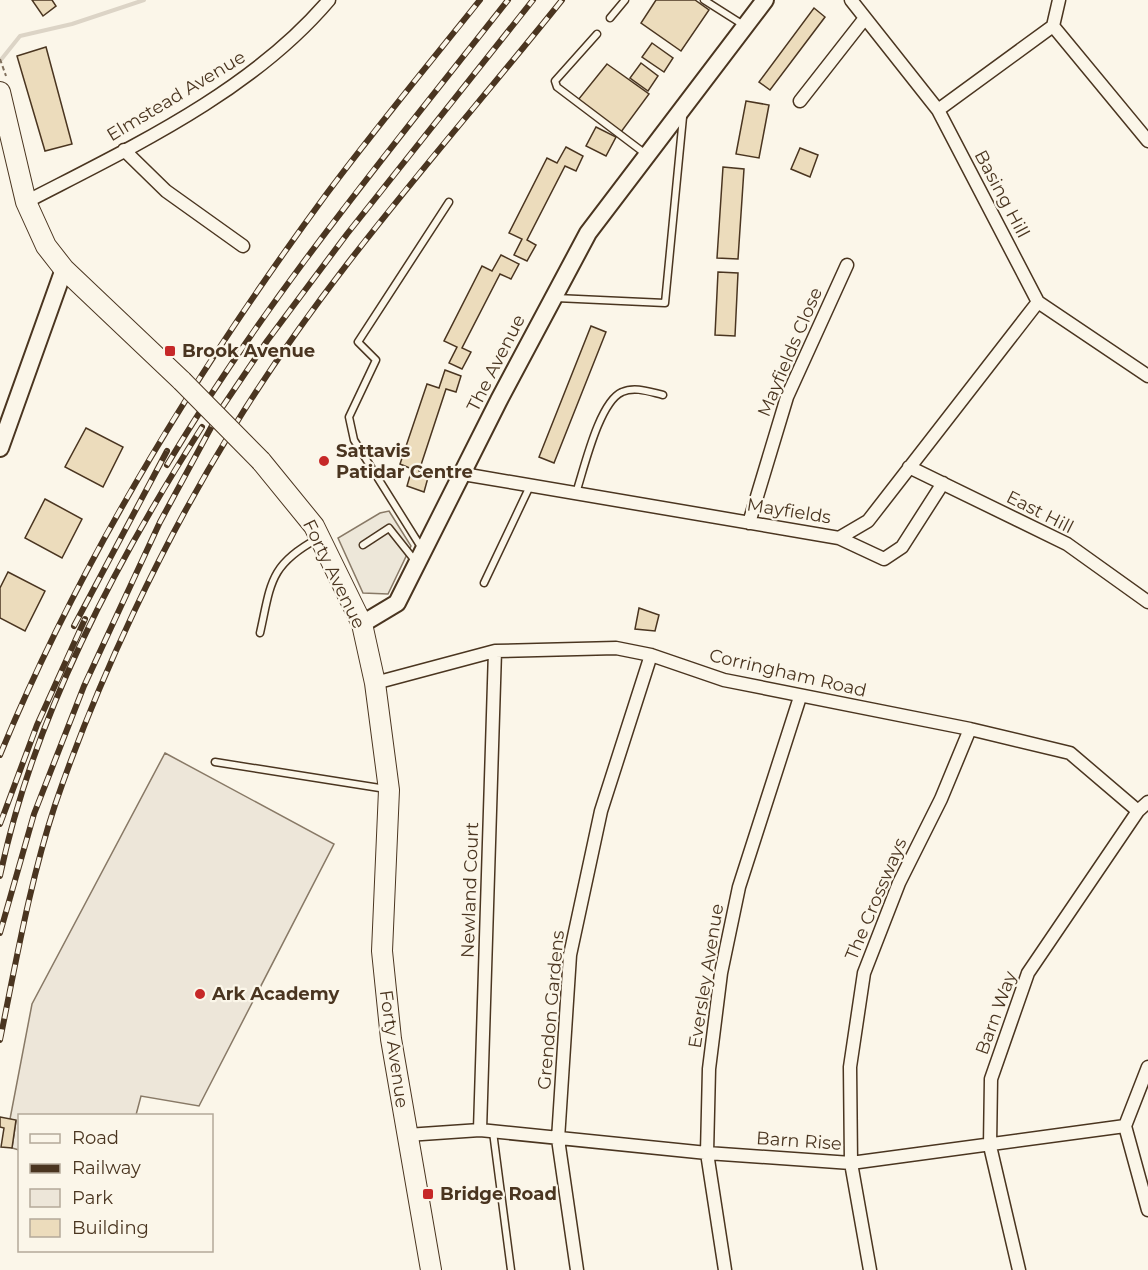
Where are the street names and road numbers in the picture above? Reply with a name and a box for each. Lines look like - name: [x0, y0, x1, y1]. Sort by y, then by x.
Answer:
- street label: Elmstead Avenue: [103, 46, 249, 146]
- street label: Basing Hill: [970, 146, 1034, 242]
- street label: Mayfields Close: [753, 284, 827, 420]
- street label: The Avenue: [462, 311, 530, 415]
- street label: East Hill: [1003, 486, 1077, 538]
- street label: Mayfields: [745, 493, 833, 529]
- street label: Forty Avenue: [298, 516, 370, 632]
- street label: Corringham Road: [707, 644, 869, 702]
- street label: Newland Court: [457, 822, 483, 958]
- street label: The Crossways: [840, 834, 912, 963]
- street label: Eversley Avenue: [684, 902, 728, 1050]
- street label: Grendon Gardens: [533, 929, 569, 1091]
- street label: Barn Way: [971, 968, 1021, 1058]
- street label: Forty Avenue: [375, 989, 413, 1110]
- street label: Barn Rise: [756, 1127, 843, 1155]

